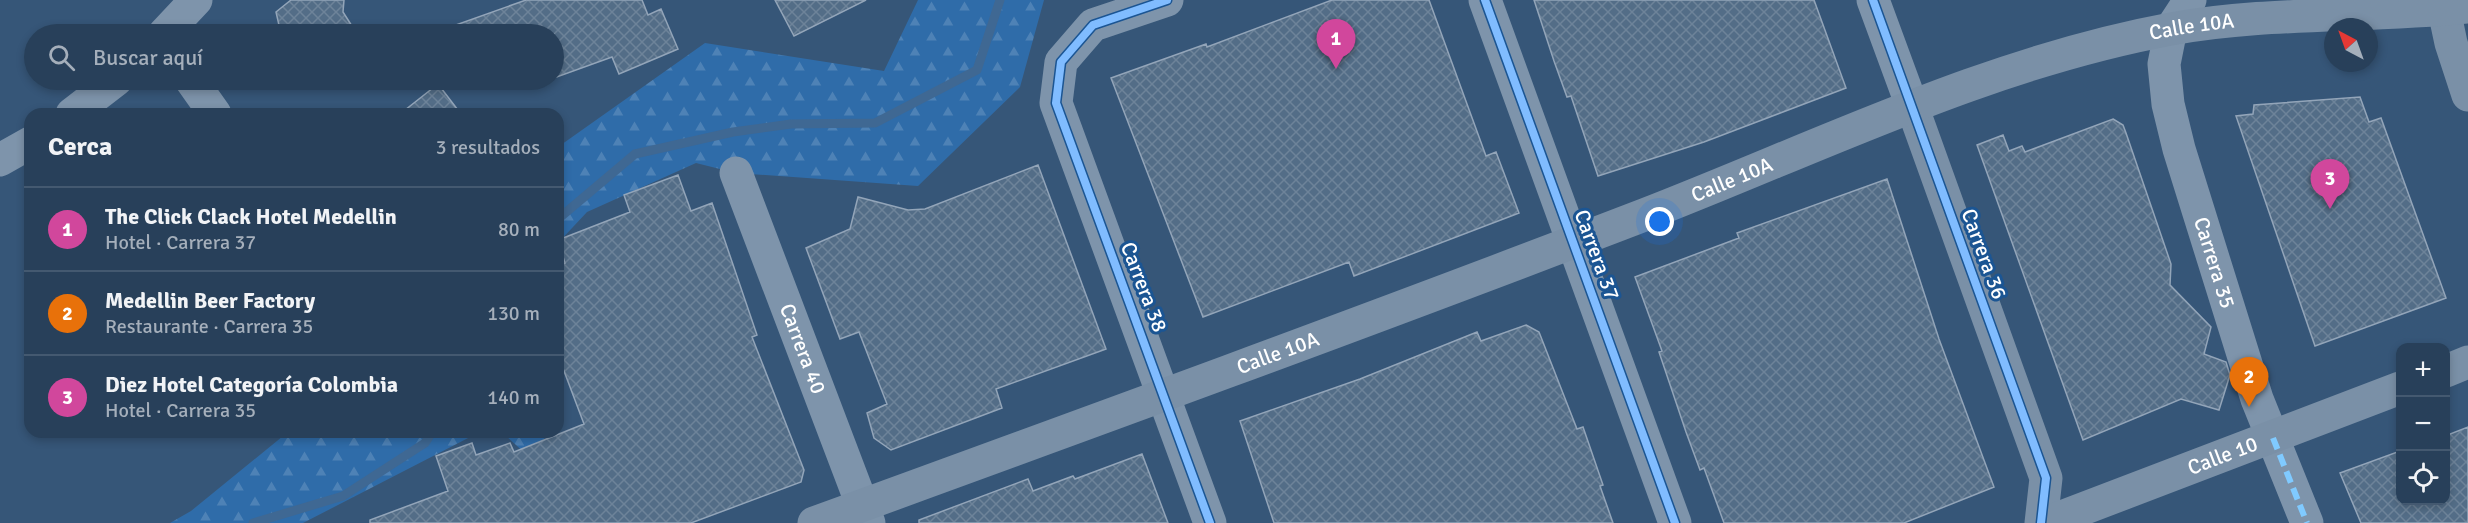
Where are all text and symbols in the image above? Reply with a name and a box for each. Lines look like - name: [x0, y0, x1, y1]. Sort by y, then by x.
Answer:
- street label: Calle 10A: [2147, 7, 2236, 46]
- north arrow: [2324, 18, 2378, 72]
- pin: 1: [1316, 20, 1356, 69]
- search box: [24, 24, 564, 90]
- icon: search: [45, 41, 78, 74]
- text: Buscar aquí: [93, 44, 203, 71]
- text: Cerca: [48, 131, 112, 163]
- text: 3 resultados: [436, 135, 540, 160]
- street label: Calle 10A: [1687, 151, 1777, 208]
- pin: 3: [2310, 160, 2350, 209]
- text: The Click Clack Hotel Medellin: [105, 203, 397, 230]
- street label: Carrera 36: [1956, 205, 2012, 303]
- street label: Carrera 37: [1569, 206, 1625, 304]
- your location: [1645, 207, 1674, 236]
- street label: Carrera 35: [2188, 214, 2241, 312]
- text: 1: [62, 217, 73, 242]
- text: 80 m: [498, 217, 540, 242]
- text: Hotel · Carrera 37: [105, 230, 256, 255]
- street label: Carrera 38: [1115, 238, 1173, 336]
- text: Medellin Beer Factory: [105, 287, 315, 314]
- street label: Carrera 40: [774, 300, 832, 397]
- text: 2: [62, 301, 73, 326]
- text: 130 m: [487, 301, 540, 326]
- text: Restaurante · Carrera 35: [105, 314, 313, 339]
- street label: Calle 10A: [1233, 326, 1323, 380]
- map controls: [2396, 343, 2450, 505]
- button: +: [2396, 343, 2450, 397]
- pin: 2: [2230, 358, 2268, 407]
- text: Diez Hotel Categoría Colombia: [105, 371, 398, 398]
- text: 3: [62, 385, 73, 410]
- text: 140 m: [487, 385, 540, 410]
- button: −: [2396, 397, 2450, 451]
- text: Hotel · Carrera 35: [105, 398, 256, 423]
- street label: Calle 10: [2184, 431, 2261, 481]
- button: locate: [2396, 451, 2450, 505]

